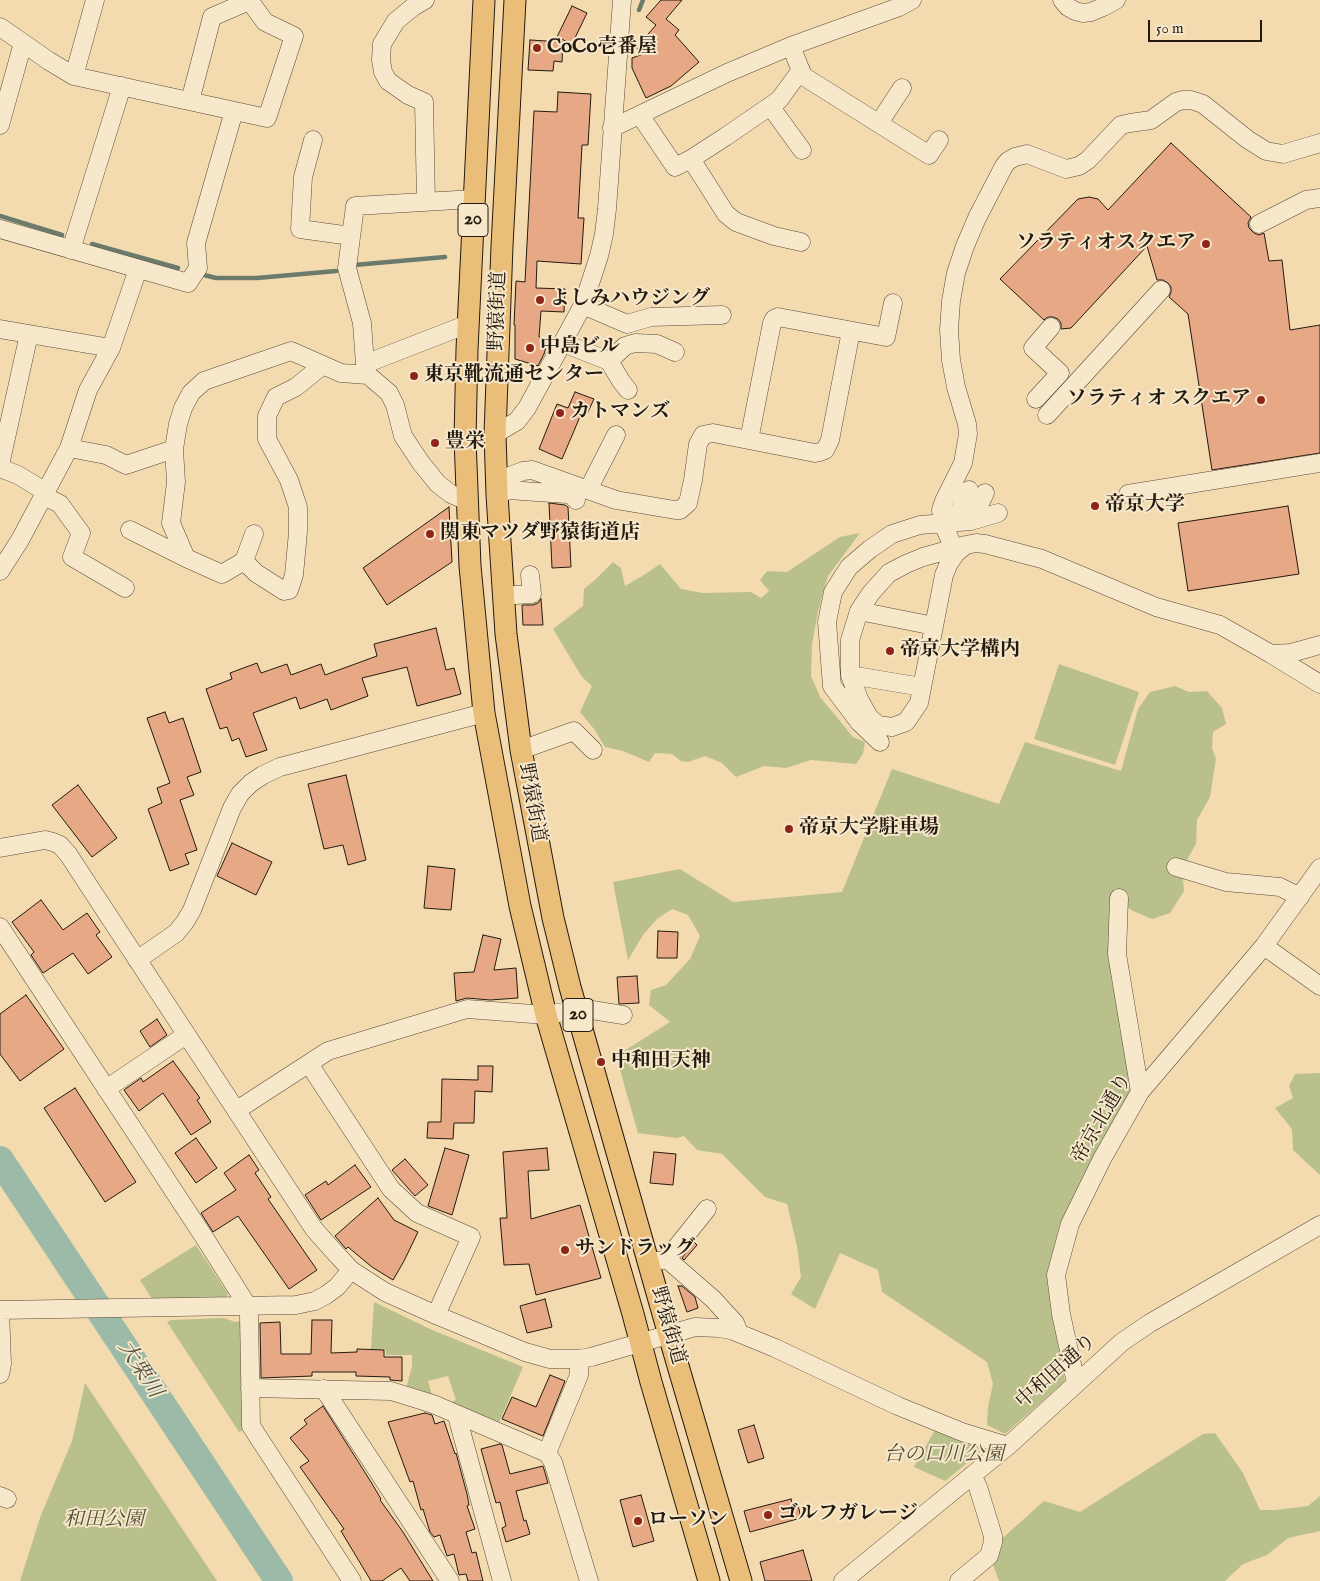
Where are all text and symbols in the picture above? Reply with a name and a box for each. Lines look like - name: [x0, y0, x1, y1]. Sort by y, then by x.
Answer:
- scale bar: [1150, 10, 1264, 42]
- text: 50 m: [1156, 19, 1184, 38]
- place label: CoCo壱番屋: [547, 36, 657, 60]
- marker: CoCo壱番屋: [531, 42, 543, 54]
- road number: 20: [458, 204, 488, 236]
- place label: ソラティオスクエア: [1016, 232, 1196, 256]
- marker: ソラティオスクエア: [1200, 238, 1212, 250]
- street label: 野猿街道: [486, 271, 512, 351]
- place label: よしみハウジング: [550, 288, 710, 312]
- marker: よしみハウジング: [534, 294, 546, 306]
- place label: 中島ビル: [540, 336, 620, 360]
- marker: 中島ビル: [524, 342, 536, 354]
- place label: 東京靴流通センター: [424, 364, 604, 388]
- marker: 東京靴流通センター: [408, 370, 420, 382]
- place label: ソラティオ スクエア: [1067, 388, 1251, 412]
- marker: ソラティオ スクエア: [1255, 394, 1267, 406]
- place label: カトマンズ: [570, 401, 670, 425]
- marker: カトマンズ: [554, 407, 566, 419]
- place label: 豊栄: [445, 431, 485, 455]
- marker: 豊栄: [429, 437, 441, 449]
- place label: 帝京大学: [1105, 494, 1185, 518]
- marker: 帝京大学: [1089, 500, 1101, 512]
- place label: 関東マツダ野猿街道店: [440, 522, 640, 546]
- marker: 関東マツダ野猿街道店: [424, 528, 436, 540]
- place label: 帝京大学構内: [900, 639, 1020, 663]
- marker: 帝京大学構内: [884, 645, 896, 657]
- street label: 野猿街道: [512, 762, 550, 844]
- place label: 帝京大学駐車場: [799, 817, 939, 841]
- marker: 帝京大学駐車場: [783, 823, 795, 835]
- road number: 20: [563, 998, 593, 1032]
- place label: 中和田天神: [611, 1050, 711, 1074]
- marker: 中和田天神: [595, 1056, 607, 1068]
- street label: 帝京北通り: [1068, 1070, 1138, 1168]
- place label: サンドラッグ: [575, 1238, 695, 1262]
- marker: サンドラッグ: [559, 1244, 571, 1256]
- street label: 野猿街道: [644, 1284, 690, 1368]
- street label: 中和田通り: [1012, 1330, 1102, 1414]
- water label: 大栗川: [111, 1337, 167, 1403]
- park label: 台の口川公園: [884, 1444, 1004, 1468]
- place label: ゴルフガレージ: [778, 1503, 918, 1527]
- park label: 和田公園: [64, 1509, 144, 1533]
- place label: ローソン: [648, 1509, 728, 1533]
- marker: ゴルフガレージ: [762, 1509, 774, 1521]
- marker: ローソン: [632, 1515, 644, 1527]

